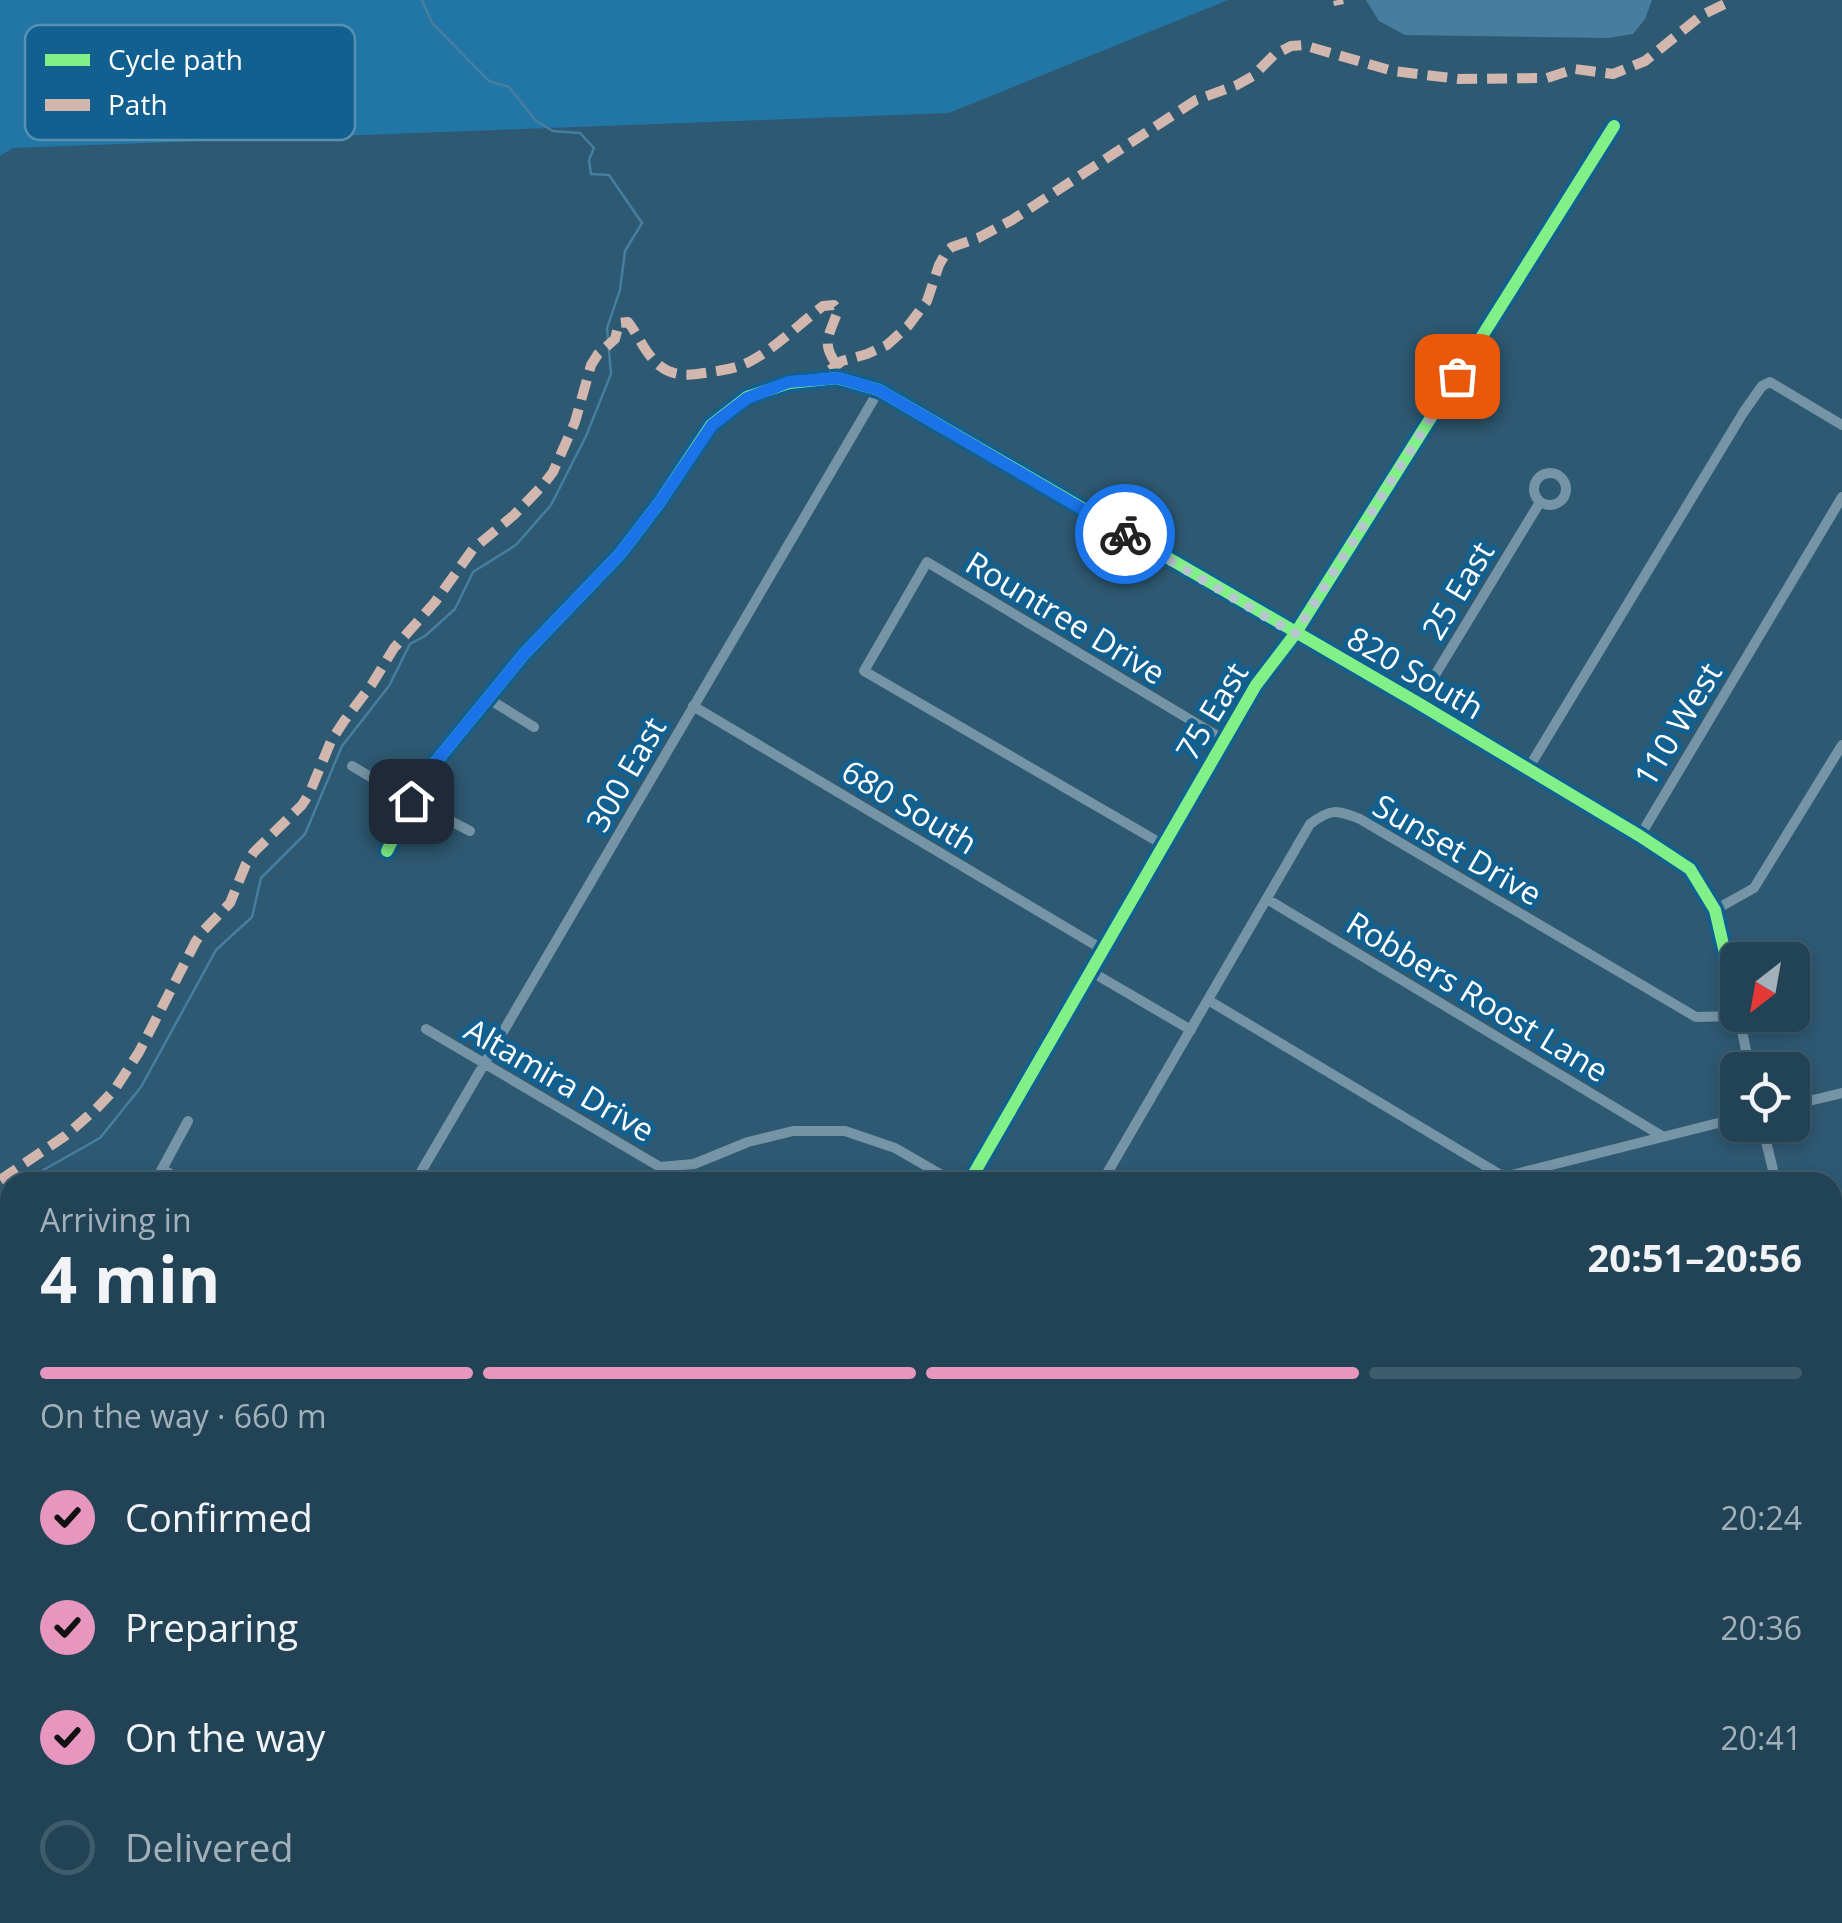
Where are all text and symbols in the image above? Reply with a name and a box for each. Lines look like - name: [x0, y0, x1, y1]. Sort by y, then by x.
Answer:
- legend: [25, 25, 355, 140]
- text: Cycle path: [108, 40, 243, 78]
- text: Path: [108, 85, 168, 123]
- pin: [1415, 334, 1500, 419]
- icon: bag: [1430, 349, 1485, 404]
- courier: [1075, 484, 1175, 584]
- icon: bike: [1098, 507, 1153, 562]
- street label: 25 East: [1411, 533, 1503, 647]
- street label: Rountree Drive: [958, 541, 1174, 693]
- street label: 820 South: [1340, 616, 1492, 728]
- street label: 75 East: [1165, 654, 1257, 768]
- street label: 110 West: [1623, 654, 1731, 794]
- street label: 300 East: [575, 709, 675, 839]
- street label: 680 South: [834, 749, 986, 863]
- pin: [369, 759, 454, 844]
- icon: home: [384, 774, 439, 829]
- street label: Sunset Drive: [1366, 783, 1550, 915]
- street label: Robbers Roost Lane: [1339, 901, 1617, 1091]
- north arrow: [1720, 942, 1810, 1032]
- map controls: [1720, 942, 1810, 1142]
- street label: Altamira Drive: [457, 1007, 663, 1151]
- button: locate: [1720, 1052, 1810, 1142]
- text: Arriving in: [40, 1198, 192, 1241]
- text: 20:51–20:56: [1588, 1231, 1802, 1283]
- text: 4 min: [40, 1234, 220, 1322]
- text: On the way · 660 m: [40, 1394, 327, 1437]
- icon: check: [40, 1490, 95, 1545]
- text: Confirmed: [125, 1491, 313, 1543]
- text: 20:24: [1720, 1496, 1802, 1539]
- icon: check: [40, 1600, 95, 1655]
- text: Preparing: [125, 1601, 298, 1653]
- text: 20:36: [1720, 1606, 1802, 1649]
- icon: check: [40, 1710, 95, 1765]
- text: On the way: [125, 1711, 325, 1763]
- text: 20:41: [1720, 1716, 1802, 1759]
- text: Delivered: [125, 1821, 294, 1873]

